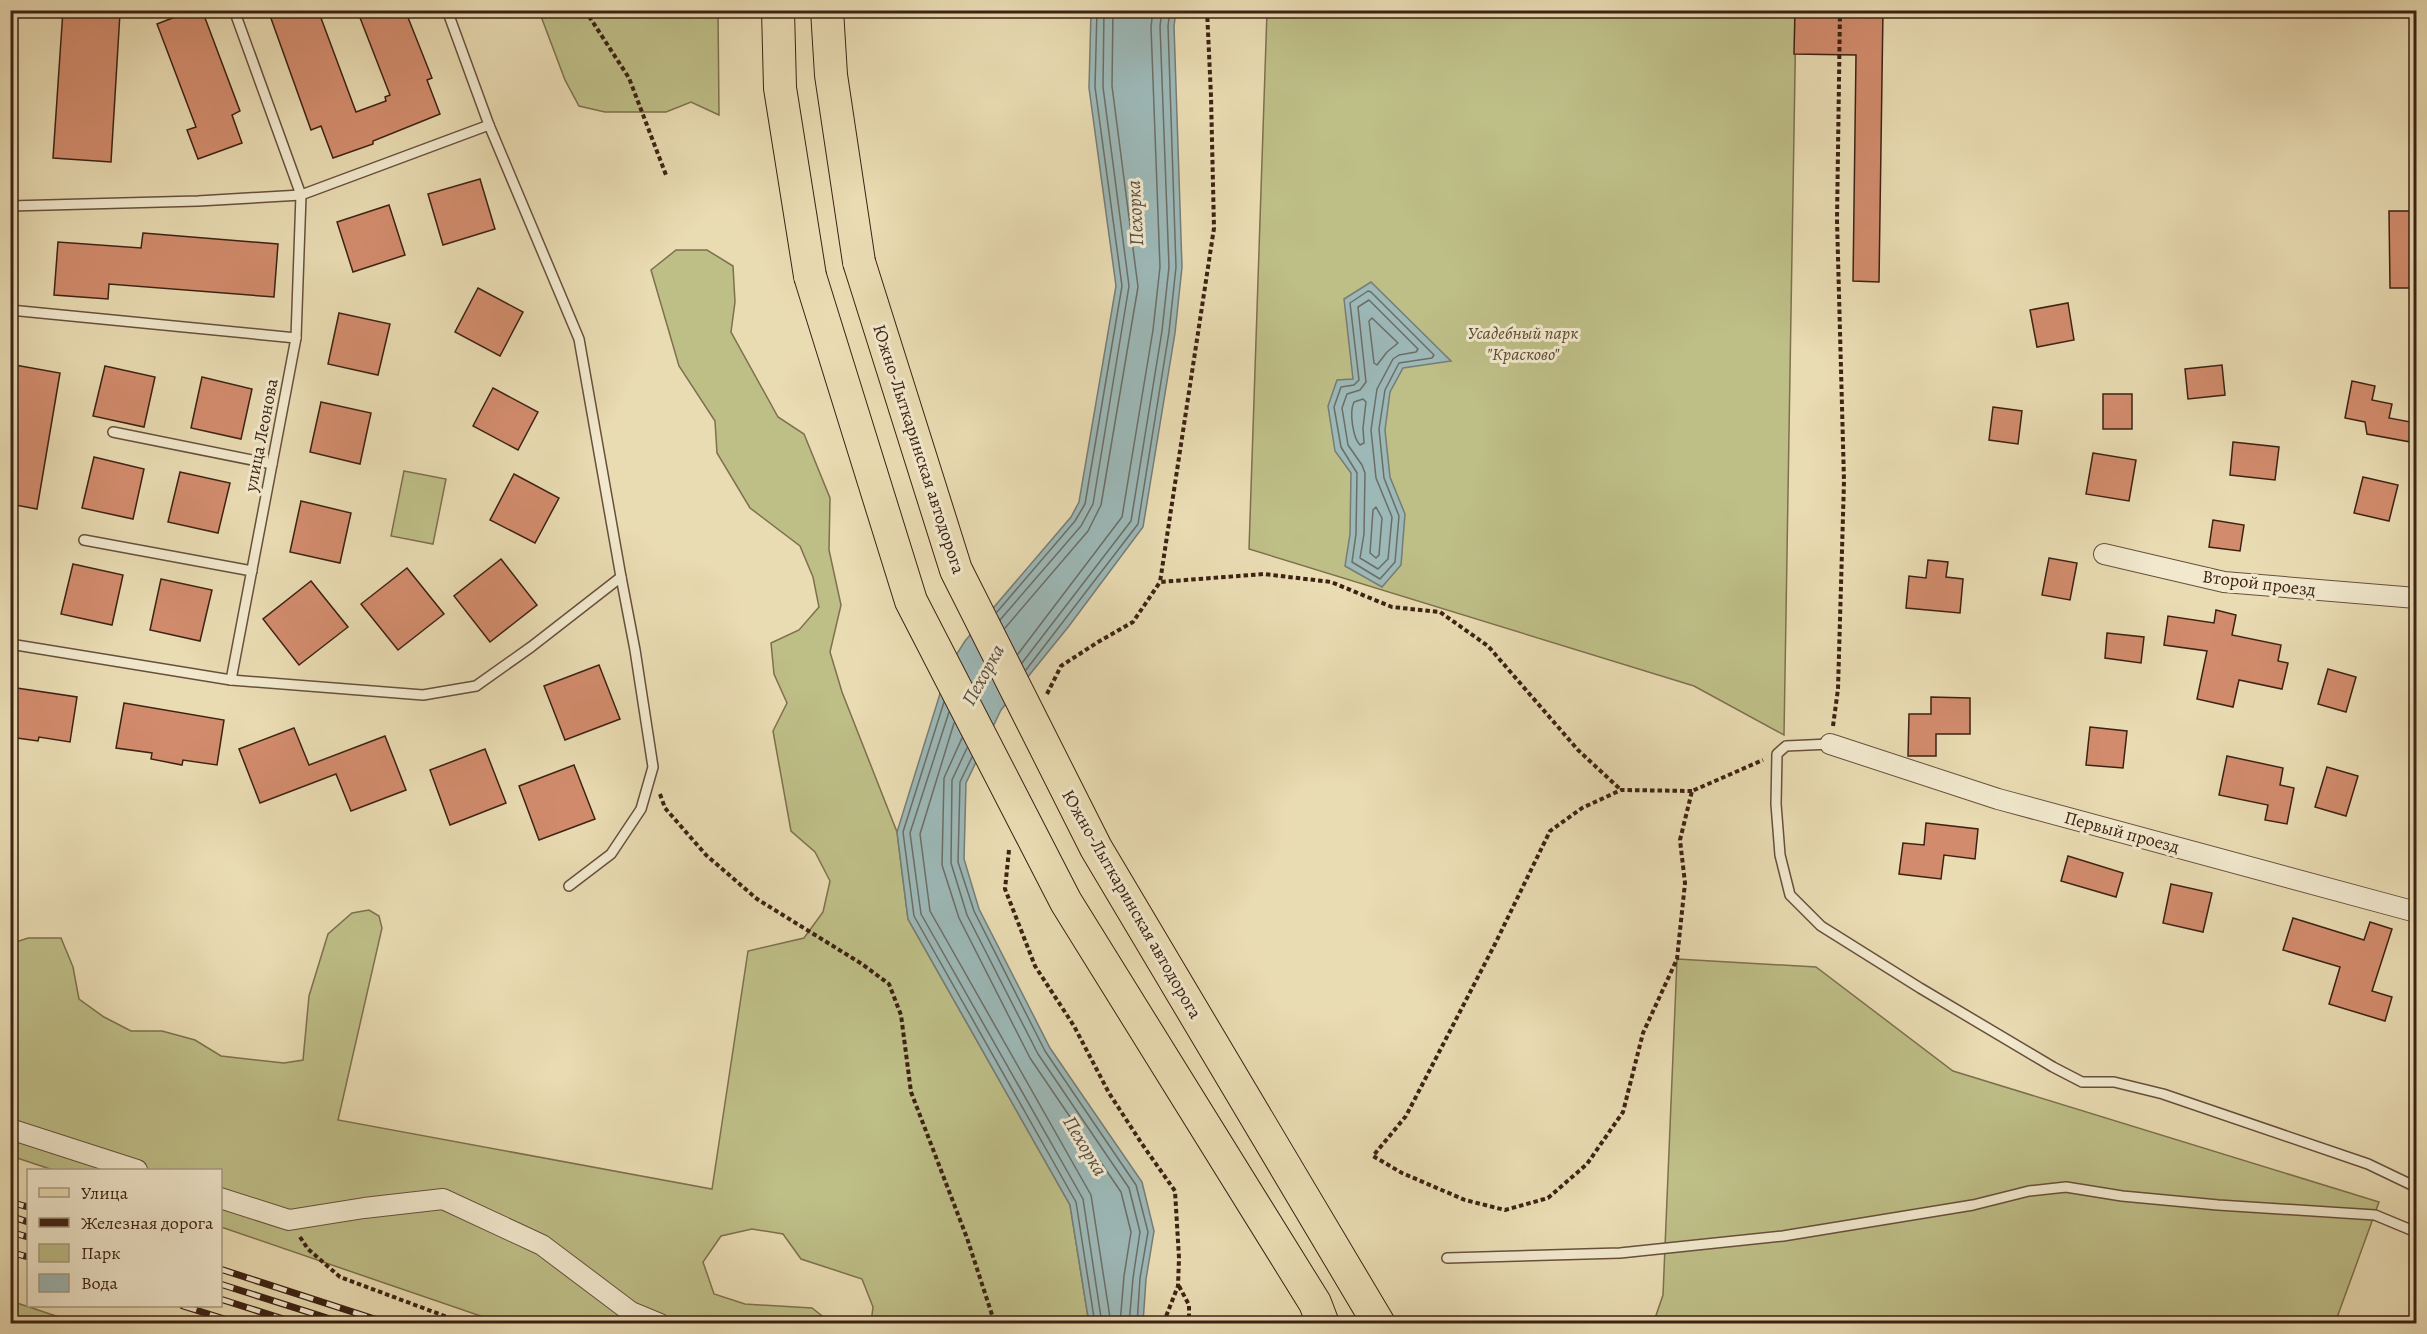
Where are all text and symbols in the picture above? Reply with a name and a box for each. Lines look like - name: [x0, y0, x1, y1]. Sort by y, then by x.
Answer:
- water label: Пехорка: [1120, 179, 1150, 247]
- street label: Южно-Лыткаринская автодорога: [867, 321, 971, 577]
- park label: Усадебный парк "Красково": [1468, 321, 1578, 366]
- street label: улица Леонова: [238, 376, 284, 495]
- street label: Второй проезд: [2201, 564, 2317, 602]
- water label: Пехорка: [955, 640, 1011, 710]
- street label: Южно-Лыткаринская автодорога: [1056, 785, 1208, 1024]
- street label: Первый проезд: [2062, 805, 2182, 859]
- water label: Пехорка: [1056, 1111, 1114, 1181]
- legend: [27, 1169, 222, 1307]
- text: Улица: [81, 1181, 129, 1205]
- text: Железная дорога: [81, 1211, 214, 1235]
- text: Парк: [81, 1241, 121, 1265]
- text: Вода: [81, 1271, 119, 1295]

